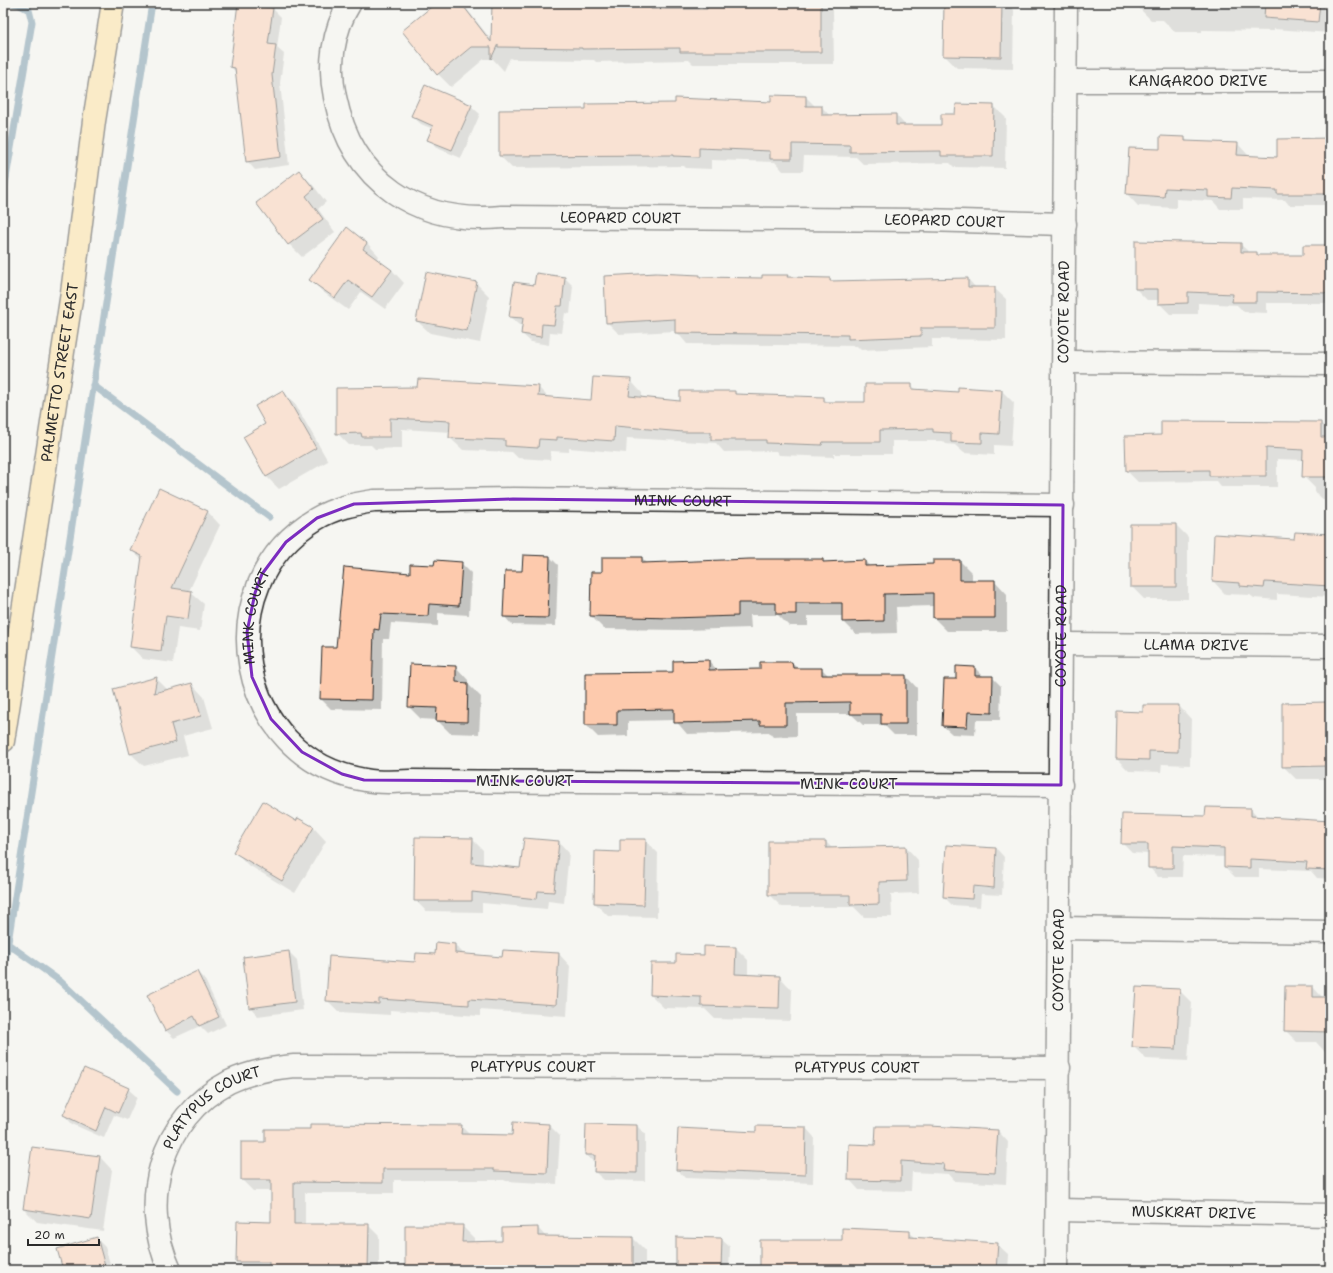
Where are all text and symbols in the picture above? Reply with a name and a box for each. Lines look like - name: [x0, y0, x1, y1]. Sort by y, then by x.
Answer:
- street label: KANGAROO DRIVE: [1129, 71, 1267, 91]
- street label: LEOPARD COURT: [560, 207, 681, 228]
- street label: LEOPARD COURT: [884, 210, 1005, 232]
- street label: COYOTE ROAD: [1053, 260, 1074, 363]
- street label: PALMETTO STREET EAST: [36, 281, 83, 463]
- street label: MINK COURT: [634, 490, 732, 511]
- street label: MINK COURT: [238, 565, 275, 666]
- street label: COYOTE ROAD: [1051, 584, 1071, 687]
- street label: LLAMA DRIVE: [1143, 635, 1249, 655]
- street label: MINK COURT: [476, 771, 574, 791]
- street label: MINK COURT: [800, 774, 898, 794]
- street label: COYOTE ROAD: [1048, 908, 1069, 1011]
- street label: PLATYPUS COURT: [470, 1056, 596, 1077]
- street label: PLATYPUS COURT: [794, 1057, 920, 1078]
- street label: PLATYPUS COURT: [158, 1061, 263, 1153]
- street label: MUSKRAT DRIVE: [1131, 1201, 1256, 1224]
- scale bar: [28, 1221, 99, 1247]
- text: 20 m: [34, 1227, 65, 1243]

